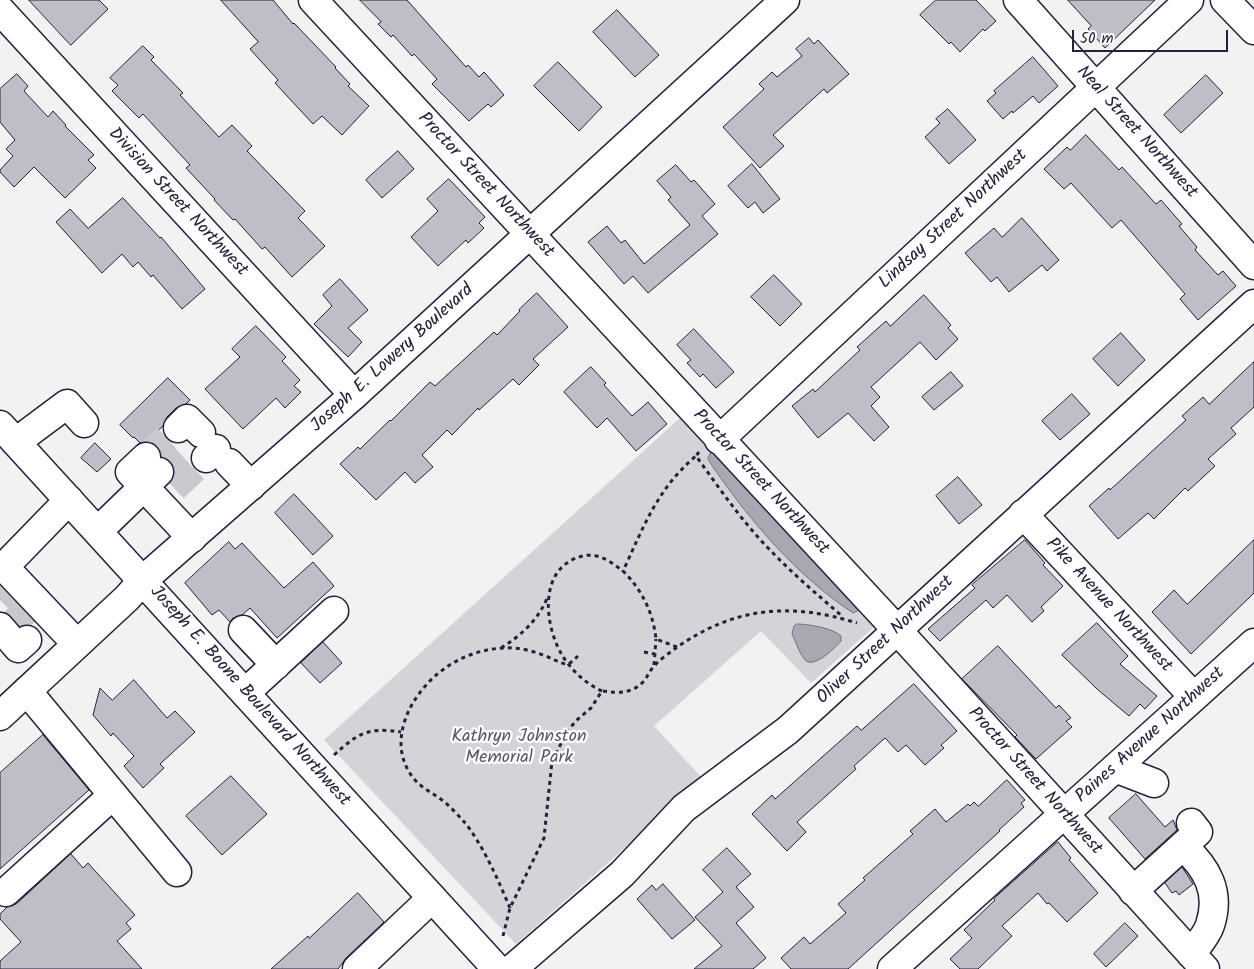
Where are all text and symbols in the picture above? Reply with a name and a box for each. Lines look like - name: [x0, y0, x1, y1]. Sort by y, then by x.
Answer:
- scale bar: [1074, 20, 1230, 52]
- text: 50 m: [1080, 27, 1114, 51]
- street label: Neal Street Northwest: [1071, 62, 1201, 204]
- street label: Proctor Street Northwest: [412, 109, 558, 263]
- street label: Division Street Northwest: [102, 124, 252, 282]
- street label: Lindsay Street Northwest: [875, 146, 1033, 294]
- street label: Joseph E. Lowery Boulevard: [307, 280, 479, 438]
- street label: Proctor Street Northwest: [687, 406, 833, 560]
- street label: Pike Avenue Northwest: [1040, 534, 1176, 678]
- street label: Oliver Street Northwest: [813, 572, 959, 710]
- street label: Joseph E. Boone Boulevard Northwest: [144, 582, 354, 812]
- street label: Paines Avenue Northwest: [1072, 663, 1230, 809]
- street label: Proctor Street Northwest: [962, 704, 1106, 860]
- park label: Kathryn Johnston Memorial Park: [451, 727, 587, 770]

